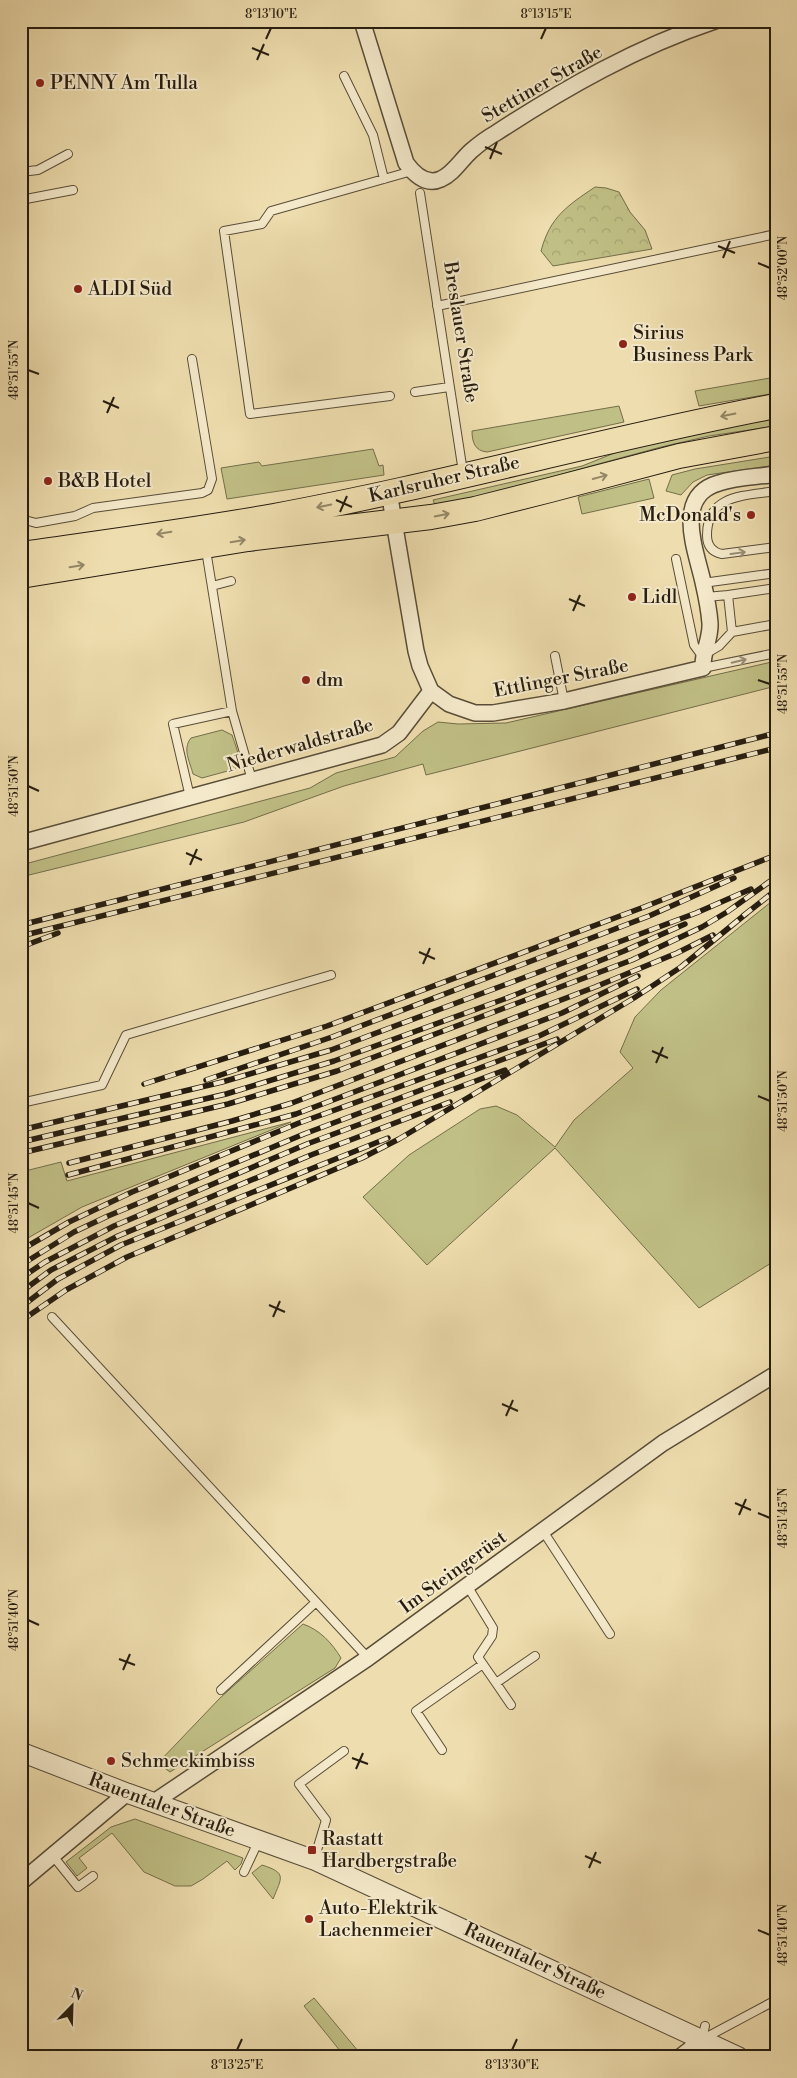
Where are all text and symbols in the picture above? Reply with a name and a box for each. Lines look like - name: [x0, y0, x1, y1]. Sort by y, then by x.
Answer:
- text: 8°13'10"E: [245, 7, 297, 22]
- text: 8°13'15"E: [520, 7, 572, 22]
- street label: Stettiner Straße: [477, 40, 607, 128]
- place label: PENNY Am Tulla: [50, 71, 198, 95]
- marker: PENNY Am Tulla: [34, 77, 46, 89]
- text: 48°52'00"N: [776, 236, 791, 300]
- street label: Breslauer Straße: [438, 259, 484, 404]
- place label: ALDI Süd: [87, 277, 172, 301]
- marker: ALDI Süd: [72, 283, 84, 295]
- place label: Sirius Business Park: [632, 321, 754, 367]
- marker: Sirius Business Park: [617, 338, 629, 350]
- text: 48°51'55"N: [7, 340, 22, 400]
- one-way arrow: [720, 411, 736, 420]
- street label: Karlsruher Straße: [366, 450, 522, 508]
- place label: B&B Hotel: [57, 469, 152, 493]
- one-way arrow: [591, 472, 607, 481]
- marker: B&B Hotel: [42, 475, 54, 487]
- one-way arrow: [317, 501, 333, 511]
- place label: McDonald's: [639, 503, 741, 527]
- one-way arrow: [433, 509, 449, 519]
- marker: McDonald's: [745, 509, 757, 521]
- one-way arrow: [157, 528, 173, 538]
- one-way arrow: [229, 536, 245, 546]
- one-way arrow: [730, 548, 746, 558]
- one-way arrow: [69, 561, 85, 571]
- place label: Lidl: [642, 585, 678, 609]
- marker: Lidl: [626, 591, 638, 603]
- street label: Ettlinger Straße: [491, 653, 631, 703]
- text: 48°51'55"N: [776, 654, 791, 714]
- one-way arrow: [731, 656, 747, 665]
- place label: dm: [316, 668, 344, 692]
- marker: dm: [300, 674, 312, 686]
- street label: Niederwaldstraße: [224, 713, 376, 777]
- text: 48°51'50"N: [7, 755, 22, 817]
- text: 48°51'50"N: [776, 1070, 791, 1132]
- text: 48°51'45"N: [7, 1173, 22, 1233]
- text: 48°51'45"N: [776, 1488, 791, 1548]
- street label: Im Steingerüst: [395, 1525, 511, 1619]
- text: 48°51'40"N: [7, 1589, 22, 1651]
- place label: Schmeckimbiss: [121, 1749, 255, 1773]
- marker: Schmeckimbiss: [105, 1755, 117, 1767]
- street label: Rauentaler Straße: [85, 1767, 239, 1843]
- place label: Rastatt Hardbergstraße: [322, 1827, 457, 1873]
- marker: Rastatt Hardbergstraße: [306, 1844, 318, 1856]
- place label: Auto-Elektrik Lachenmeier: [318, 1896, 438, 1942]
- text: 48°51'40"N: [776, 1904, 791, 1966]
- marker: Auto-Elektrik Lachenmeier: [303, 1913, 315, 1925]
- street label: Rauentaler Straße: [460, 1917, 610, 2005]
- north arrow: [48, 1980, 98, 2030]
- text: N: [68, 1985, 85, 2005]
- text: 8°13'25"E: [211, 2058, 263, 2073]
- text: 8°13'30"E: [485, 2058, 539, 2073]

